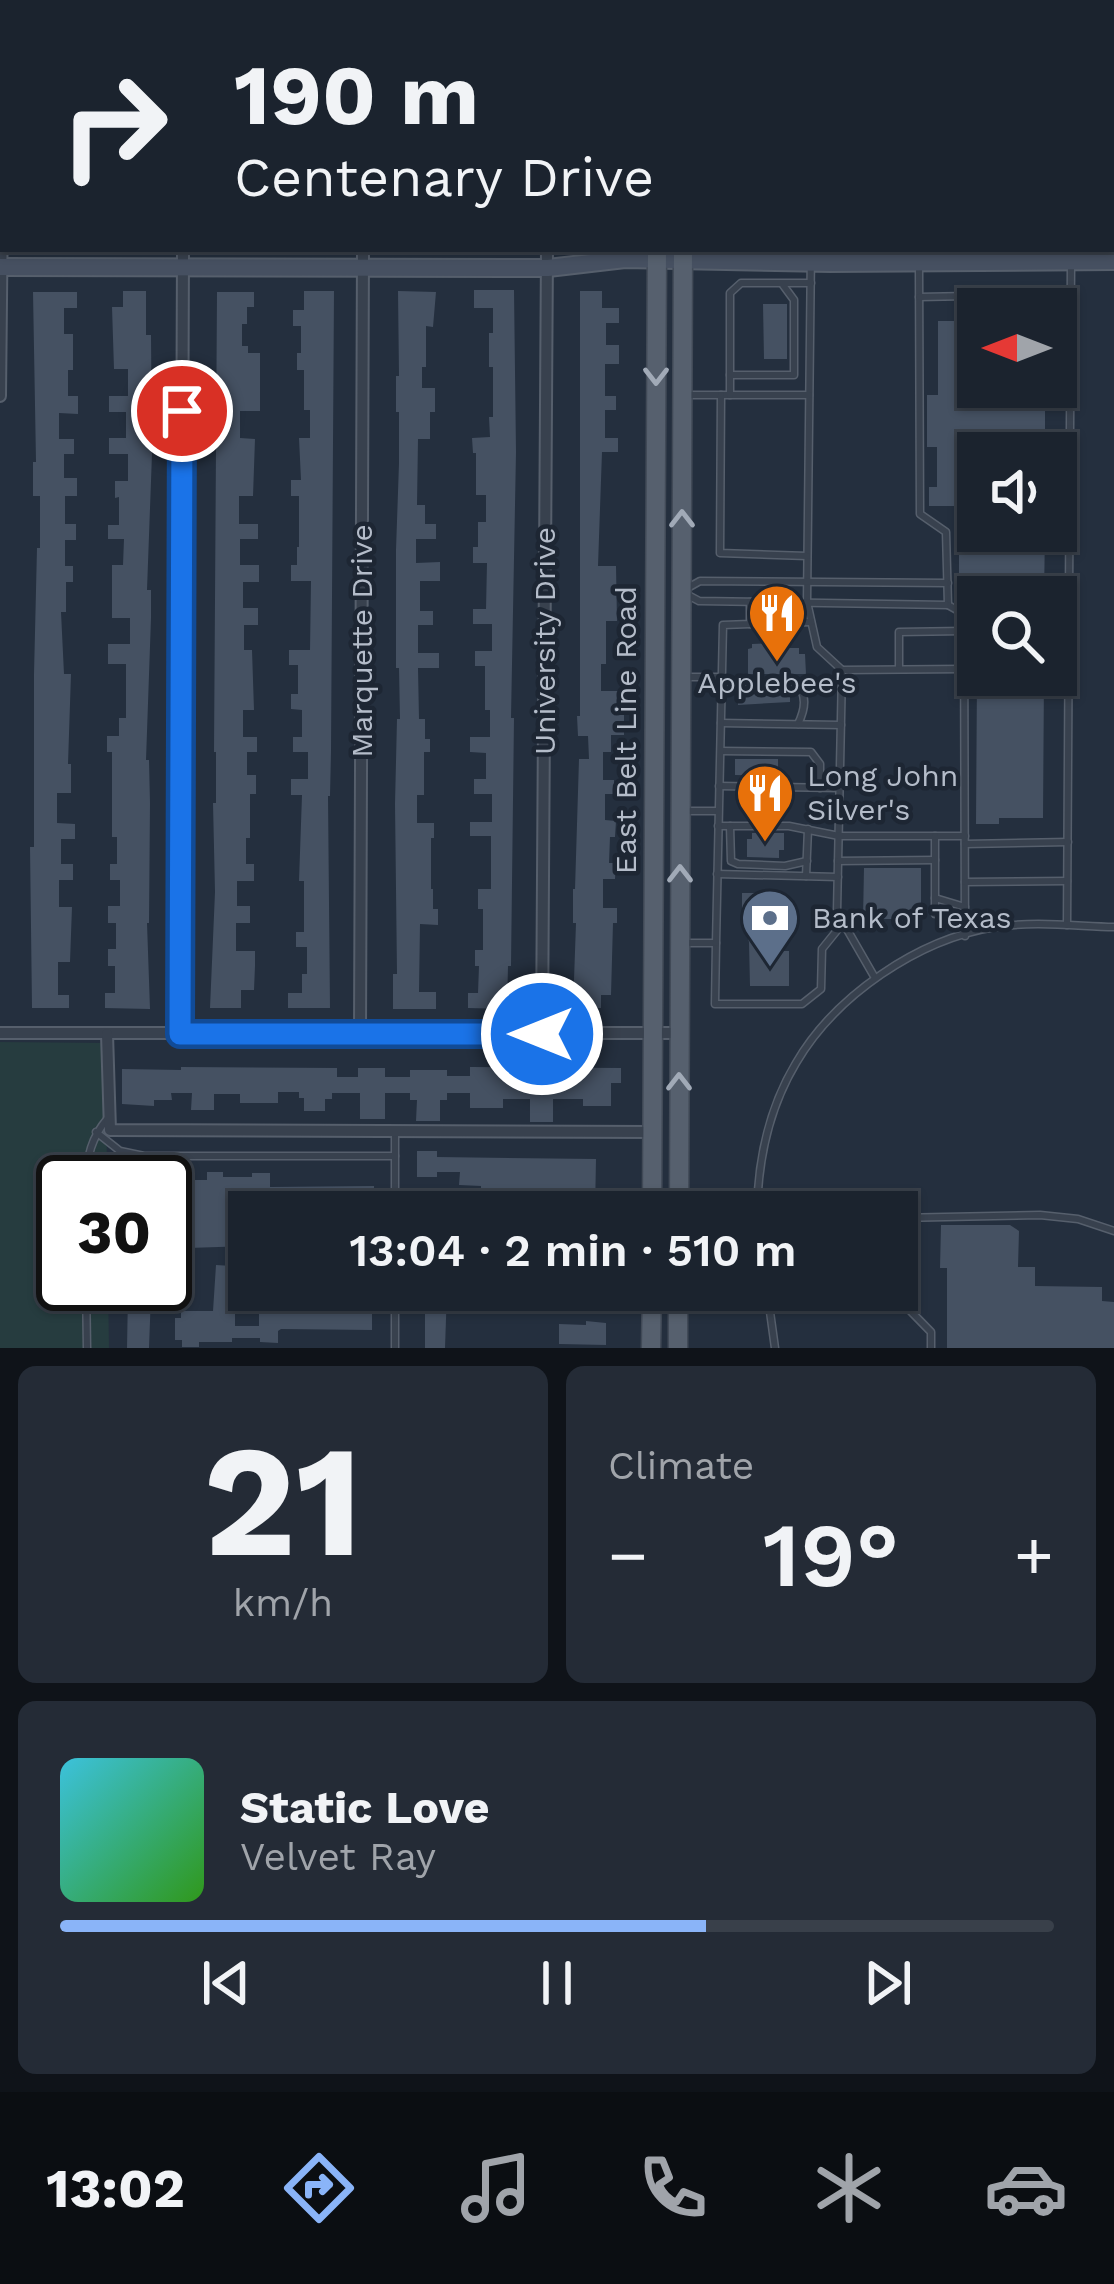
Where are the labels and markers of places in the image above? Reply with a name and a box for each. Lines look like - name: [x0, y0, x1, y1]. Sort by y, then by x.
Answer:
- pin: [131, 360, 233, 462]
- restaurant icon: Applebee's: [746, 582, 808, 664]
- place label: Applebee's: [697, 665, 857, 700]
- place label: Long John Silver's: [807, 758, 958, 827]
- restaurant icon: Long John Silver's: [734, 762, 796, 844]
- bank icon: Bank of Texas: [739, 887, 801, 969]
- place label: Bank of Texas: [812, 900, 1011, 935]

